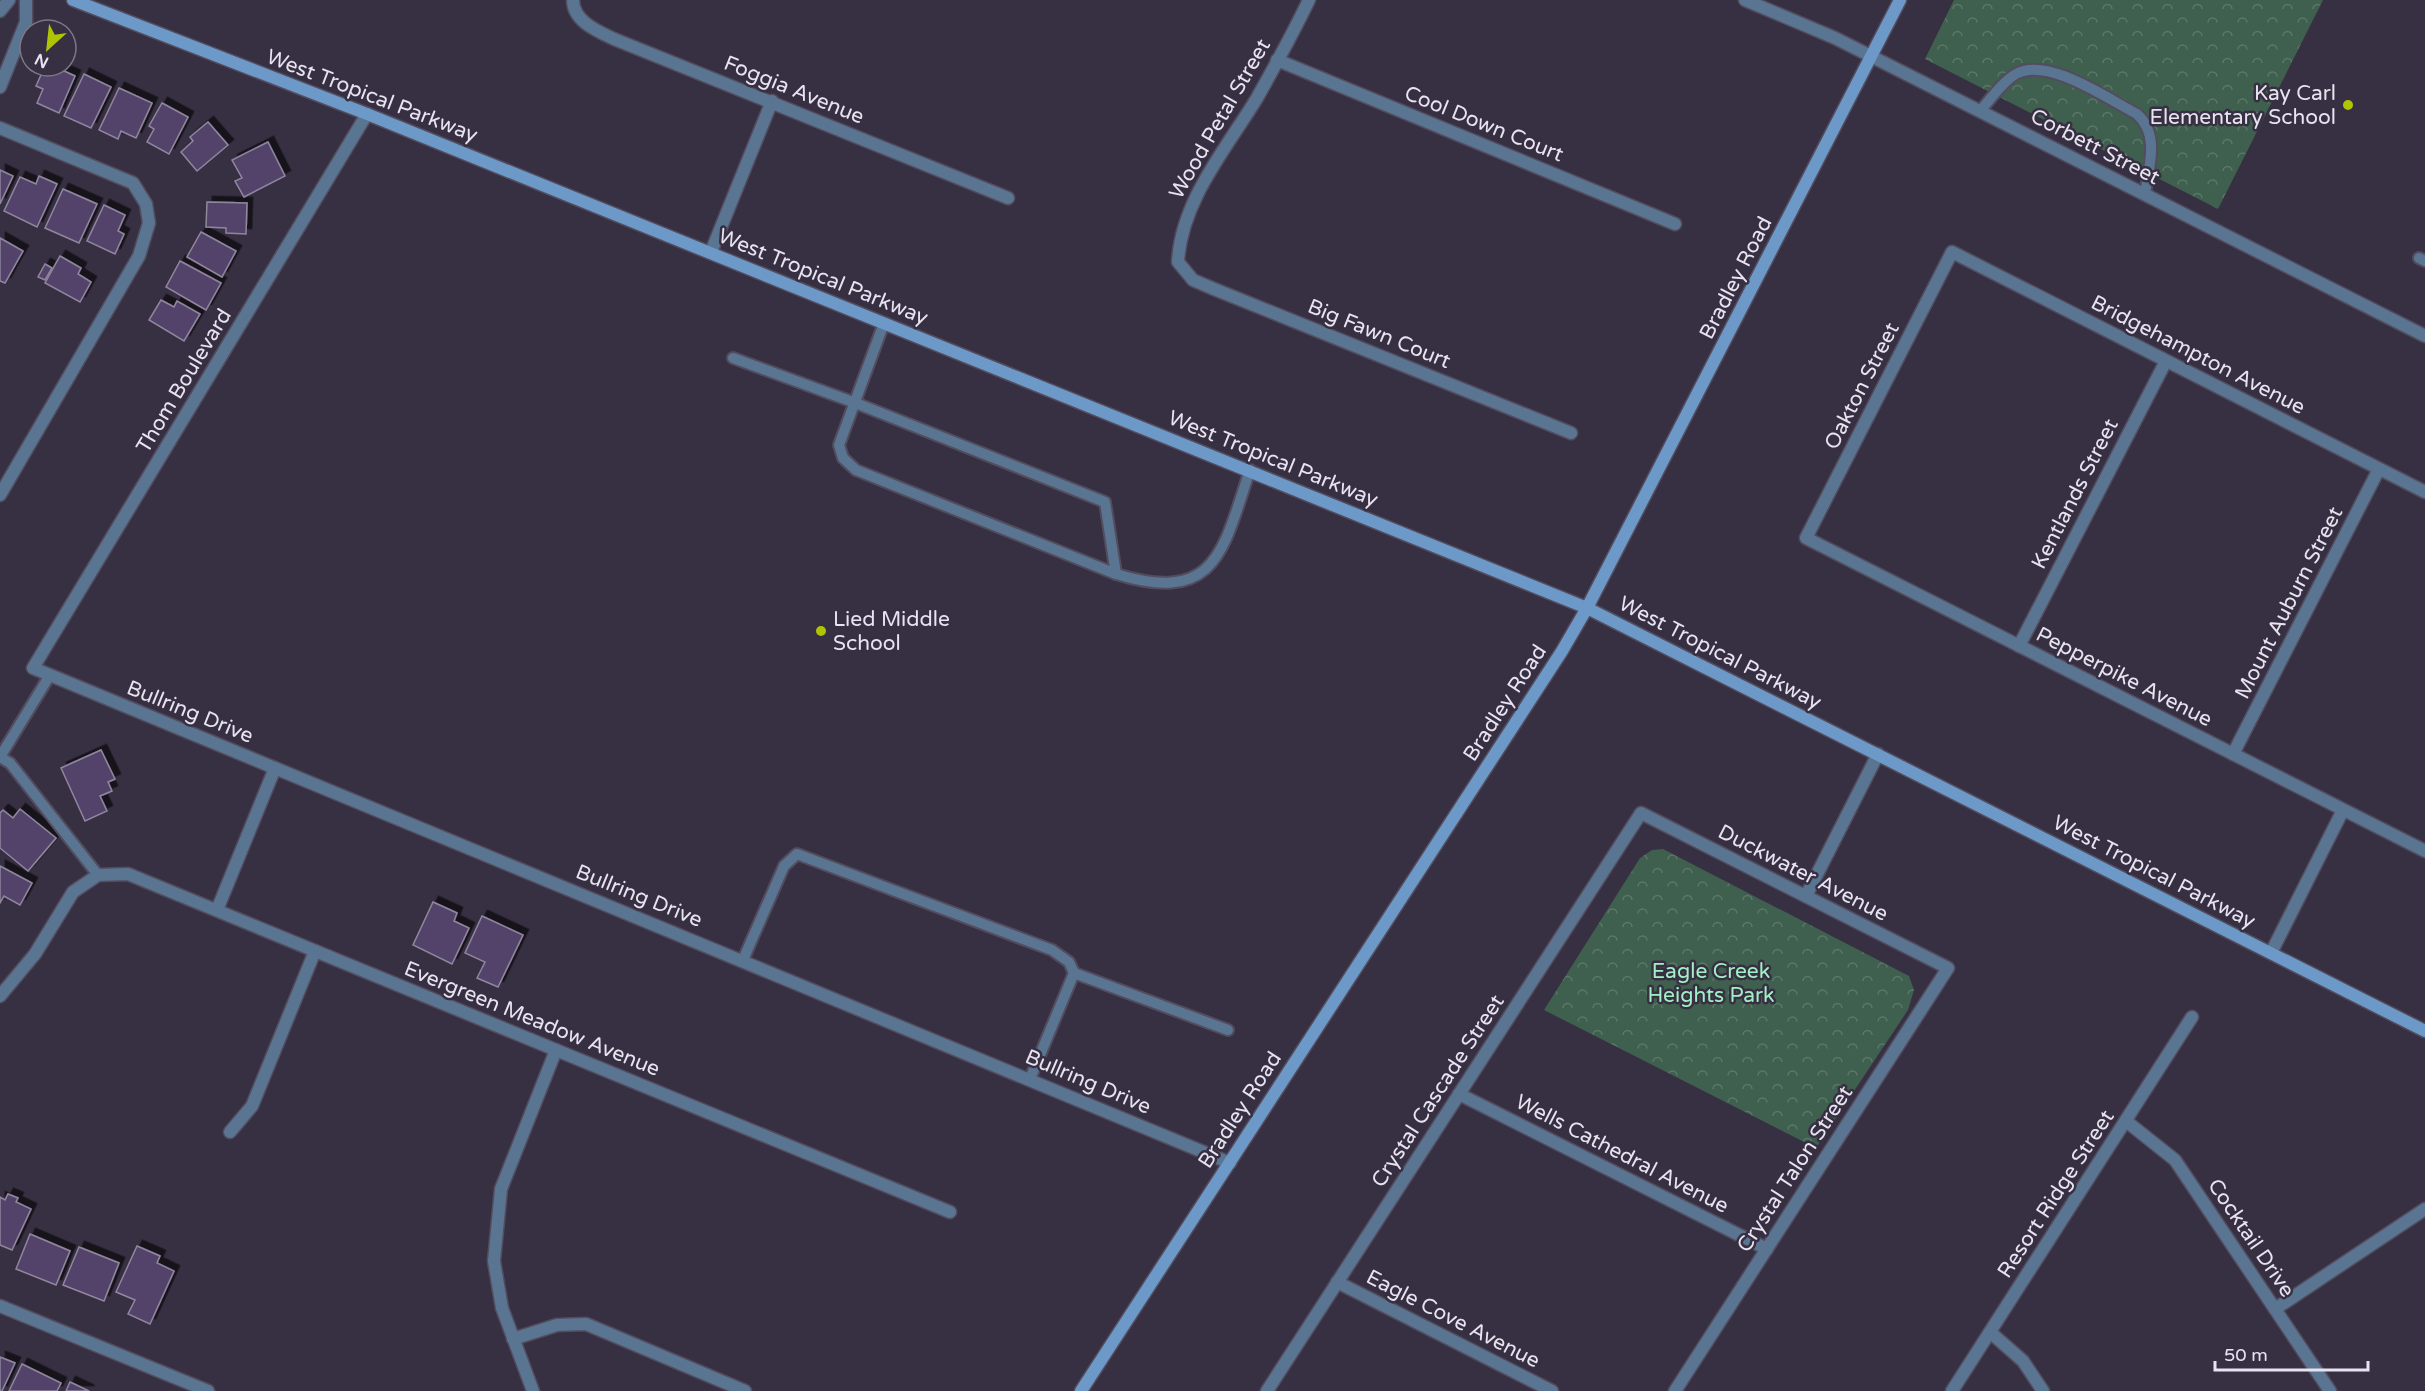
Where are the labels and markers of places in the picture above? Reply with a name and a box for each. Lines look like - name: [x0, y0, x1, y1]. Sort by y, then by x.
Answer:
- place label: Kay Carl Elementary School: [2149, 81, 2336, 130]
- marker: Kay Carl Elementary School: [2341, 98, 2355, 112]
- place label: Lied Middle School: [833, 607, 950, 656]
- marker: Lied Middle School: [814, 624, 828, 638]

